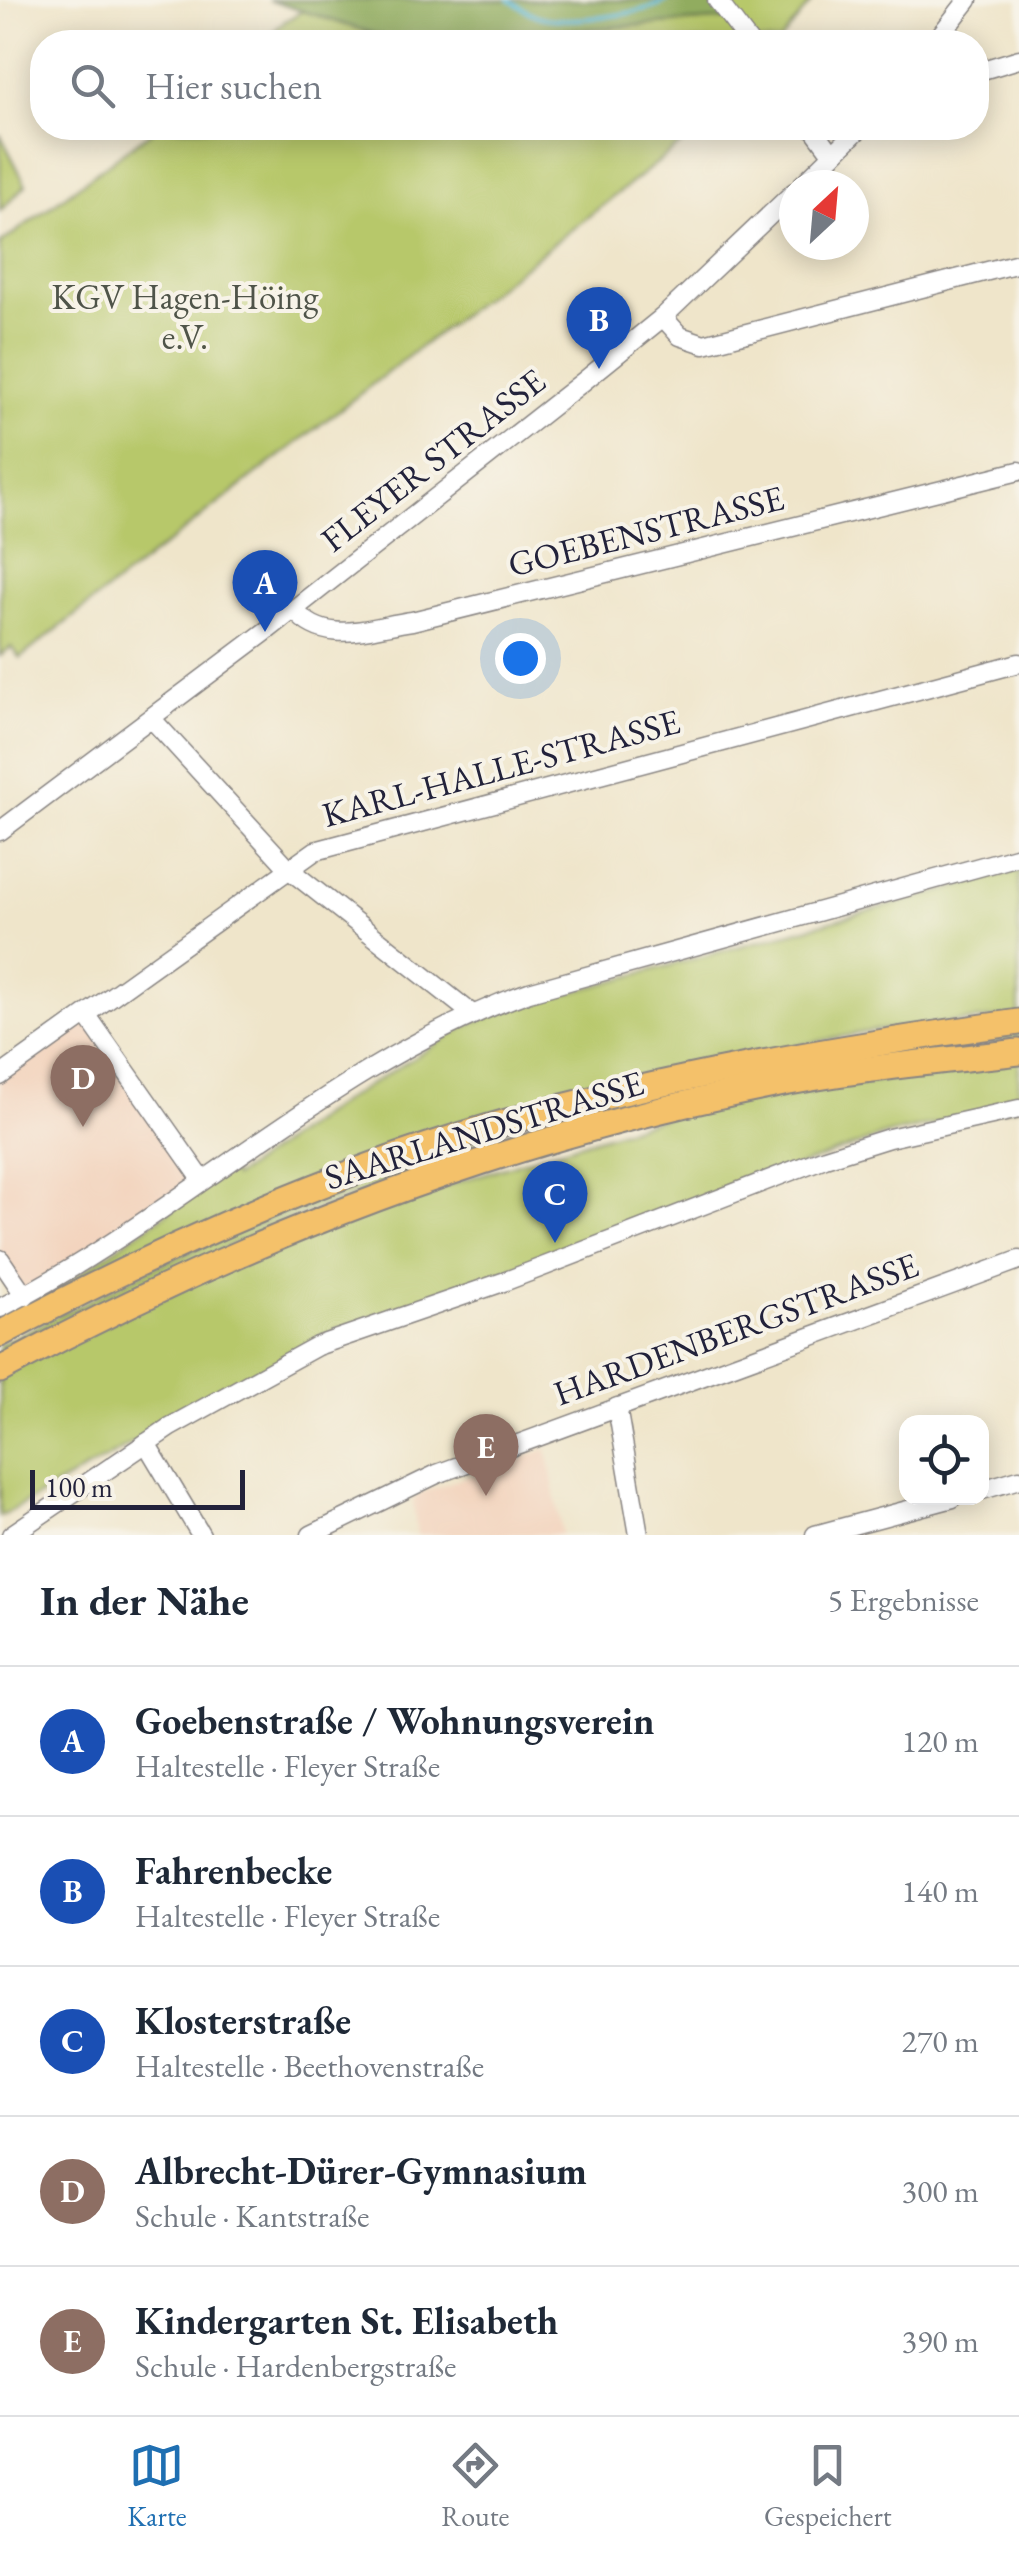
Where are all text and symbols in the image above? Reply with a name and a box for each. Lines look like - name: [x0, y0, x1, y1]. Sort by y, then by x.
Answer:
- search box: [30, 30, 989, 140]
- icon: search: [65, 58, 120, 113]
- text: Hier suchen: [145, 61, 322, 110]
- north arrow: [779, 170, 869, 260]
- park label: KGV Hagen-Höing e.V.: [51, 274, 319, 359]
- pin: B: [566, 286, 632, 369]
- street label: FLEYER STRASSE: [311, 358, 554, 561]
- street label: GOEBENSTRASSE: [503, 475, 788, 587]
- pin: A: [232, 550, 298, 632]
- your location: [495, 633, 546, 684]
- street label: KARL-HALLE-STRASSE: [317, 698, 685, 837]
- pin: D: [51, 1044, 116, 1127]
- street label: SAARLANDSTRASSE: [319, 1060, 649, 1199]
- pin: C: [522, 1160, 588, 1243]
- street label: HARDENBERGSTRASSE: [547, 1242, 924, 1415]
- pin: E: [454, 1414, 518, 1496]
- map controls: [899, 1415, 989, 1505]
- button: locate: [899, 1415, 989, 1505]
- scale bar: [30, 1465, 245, 1510]
- text: 100 m: [45, 1469, 113, 1505]
- text: In der Nähe: [40, 1573, 249, 1628]
- text: 5 Ergebnisse: [828, 1579, 979, 1621]
- text: Goebenstraße / Wohnungsverein: [135, 1696, 655, 1745]
- text: A: [61, 1720, 84, 1762]
- text: 120 m: [902, 1720, 979, 1762]
- text: Haltestelle · Fleyer Straße: [135, 1745, 440, 1787]
- text: Fahrenbecke: [135, 1846, 332, 1895]
- text: B: [62, 1870, 83, 1912]
- text: 140 m: [902, 1870, 979, 1912]
- text: Haltestelle · Fleyer Straße: [135, 1895, 440, 1937]
- text: Klosterstraße: [135, 1996, 351, 2045]
- text: C: [61, 2020, 84, 2062]
- text: 270 m: [902, 2020, 979, 2062]
- text: Haltestelle · Beethovenstraße: [135, 2045, 484, 2087]
- text: Albrecht-Dürer-Gymnasium: [135, 2146, 587, 2195]
- text: D: [60, 2170, 85, 2212]
- text: 300 m: [902, 2170, 979, 2212]
- text: Schule · Kantstraße: [135, 2195, 370, 2237]
- text: Kindergarten St. Elisabeth: [135, 2296, 558, 2345]
- text: E: [63, 2320, 82, 2362]
- text: 390 m: [902, 2320, 979, 2362]
- text: Schule · Hardenbergstraße: [135, 2345, 457, 2387]
- tab: Karte: [127, 2438, 187, 2534]
- tab: Route: [441, 2438, 510, 2534]
- tab: Gespeichert: [764, 2438, 892, 2534]

